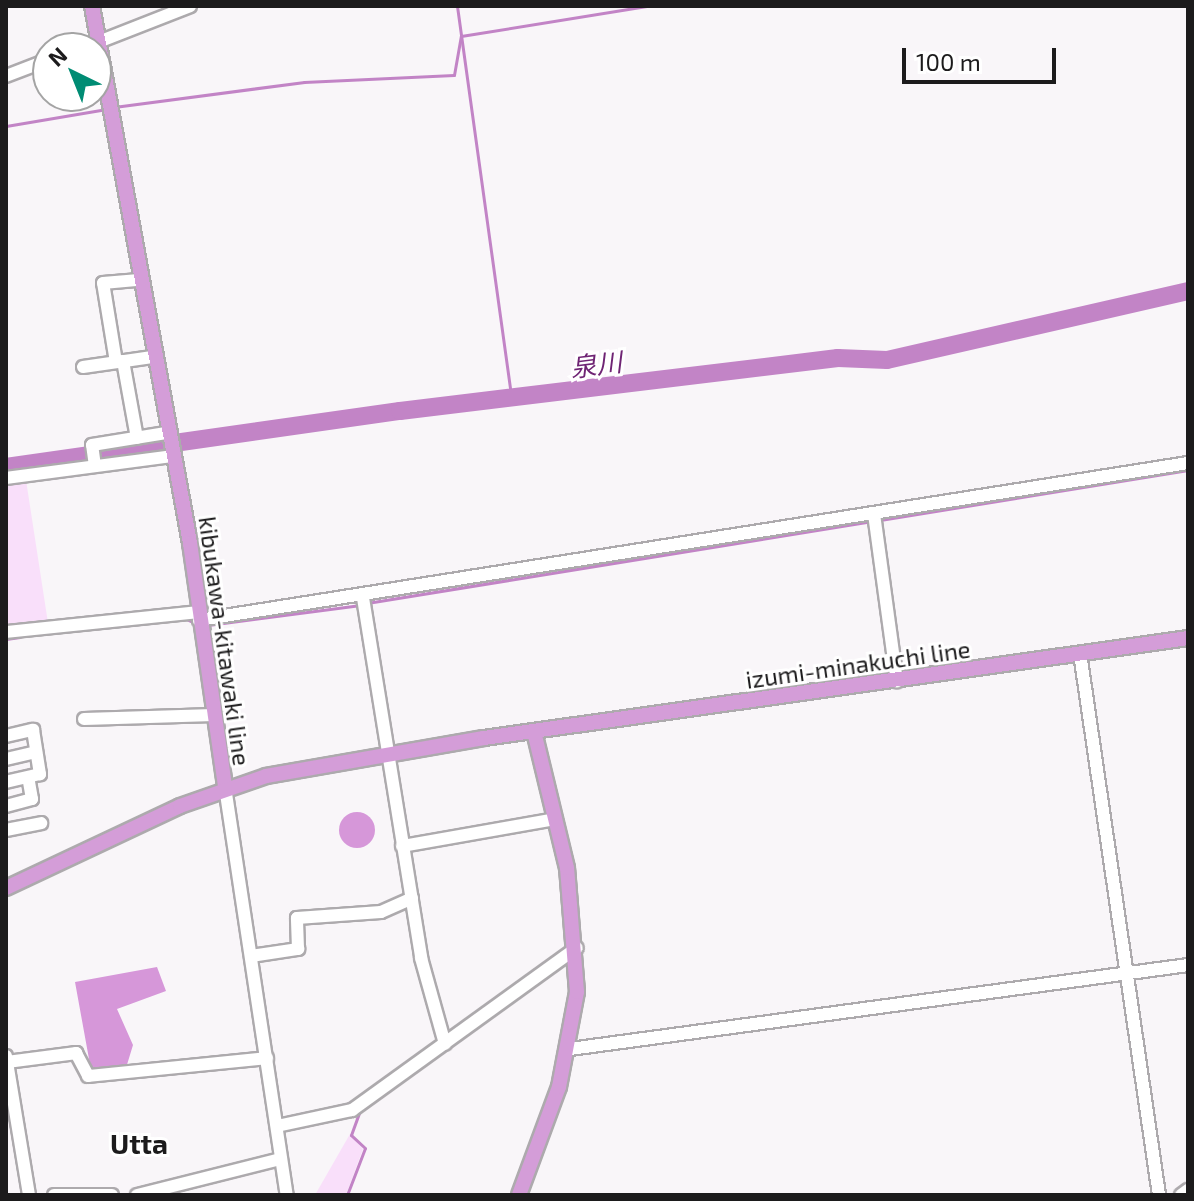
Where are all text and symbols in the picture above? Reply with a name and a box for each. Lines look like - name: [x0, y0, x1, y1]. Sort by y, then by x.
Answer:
- north arrow: [32, 32, 112, 112]
- scale bar: [906, 32, 1060, 82]
- text: N: [42, 41, 72, 71]
- text: 100 m: [916, 47, 981, 76]
- water label: 泉川: [568, 345, 624, 383]
- street label: kibukawa-kitawaki line: [193, 515, 257, 767]
- street label: izumi-minakuchi line: [744, 634, 972, 694]
- district label: Utta: [110, 1126, 168, 1160]

